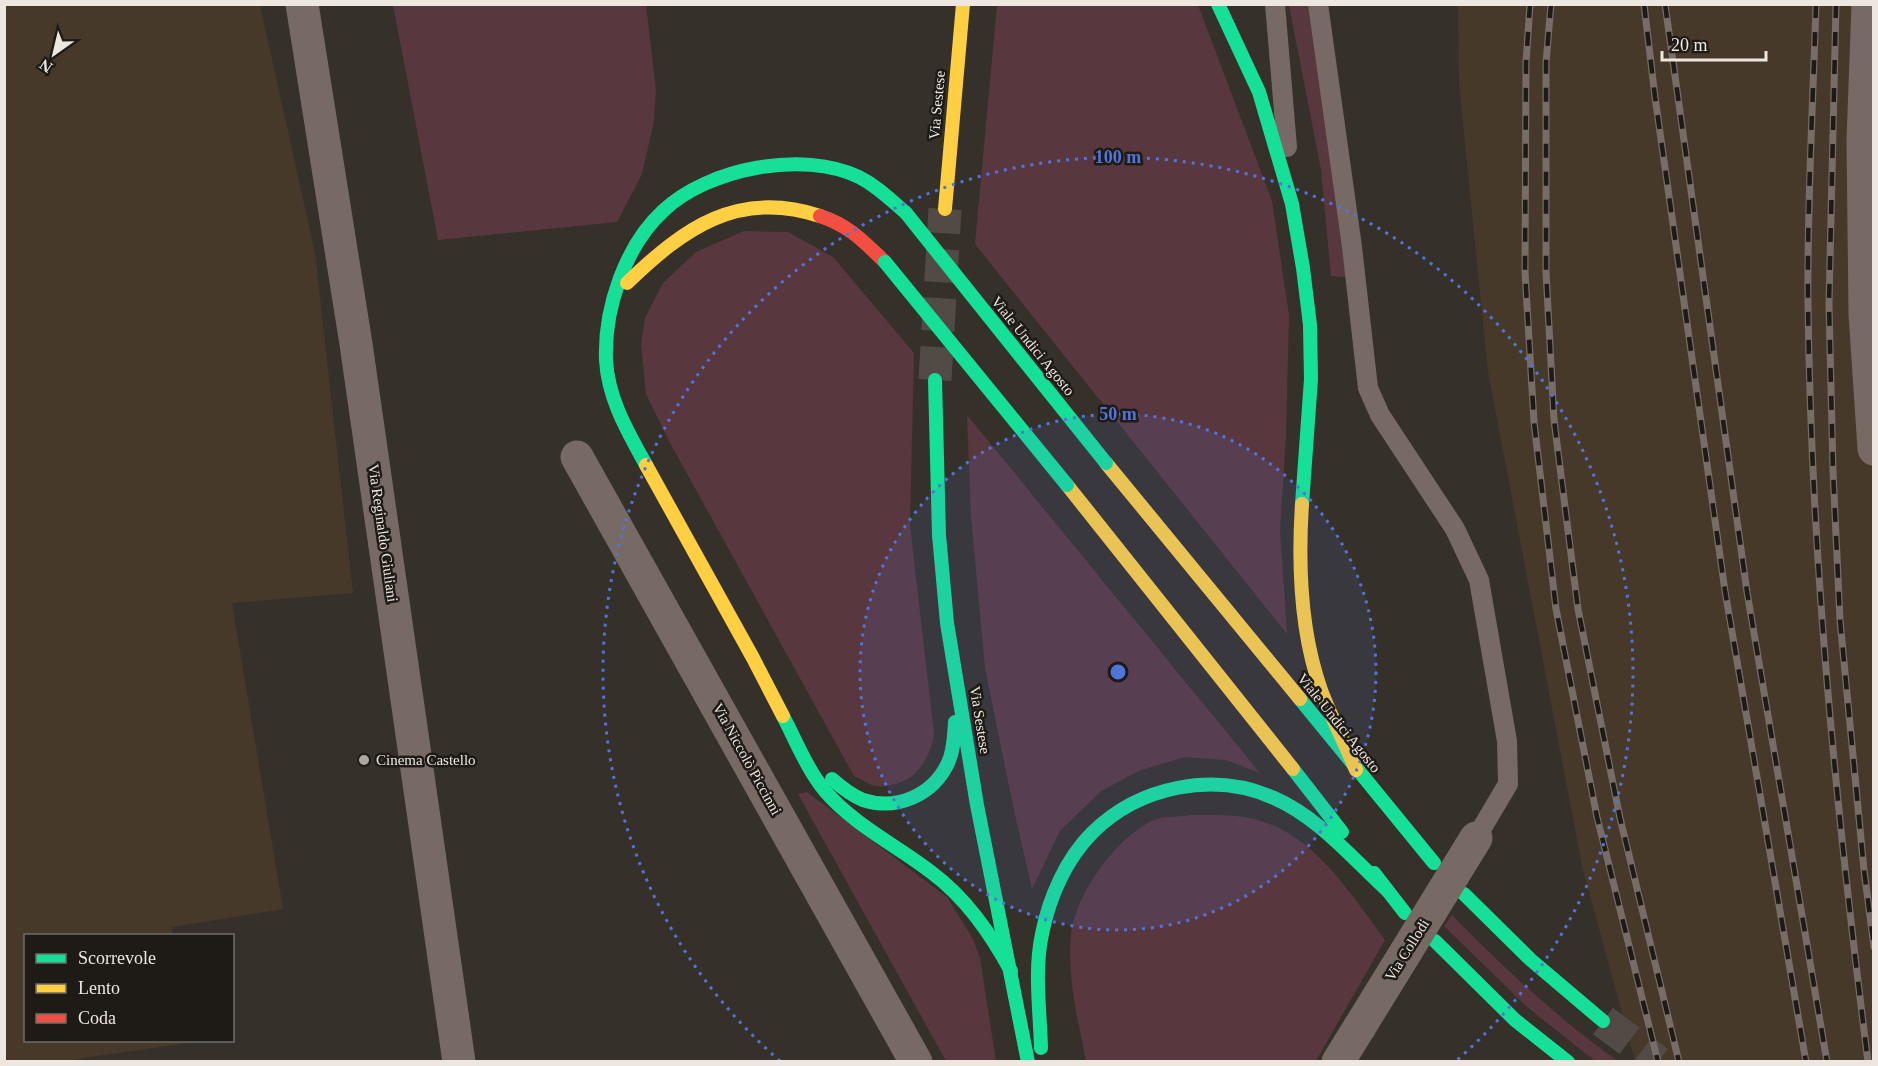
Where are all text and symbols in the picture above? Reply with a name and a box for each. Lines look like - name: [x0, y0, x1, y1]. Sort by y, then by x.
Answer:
- north arrow: [24, 24, 84, 84]
- scale bar: [1662, 24, 1766, 62]
- text: 20 m: [1671, 35, 1708, 55]
- text: N: [36, 55, 55, 76]
- street label: Via Sestese: [926, 70, 948, 140]
- text: 100 m: [1095, 147, 1141, 167]
- street label: Viale Undici Agosto: [988, 293, 1078, 399]
- text: 50 m: [1099, 404, 1137, 424]
- street label: Via Reginaldo Giuliani: [365, 463, 401, 603]
- centre of rings: [1108, 662, 1128, 682]
- street label: Viale Undici Agosto: [1294, 670, 1384, 776]
- street label: Via Sestese: [967, 685, 993, 755]
- street label: Via Niccolò Piccinni: [710, 700, 784, 818]
- place label: Cinema Castello: [376, 752, 476, 768]
- marker: Cinema Castello: [357, 753, 371, 767]
- street label: Via Collodi: [1382, 916, 1432, 984]
- legend: [24, 934, 234, 1042]
- text: Scorrevole: [78, 948, 156, 968]
- text: Lento: [78, 978, 120, 998]
- text: Coda: [78, 1008, 116, 1028]

